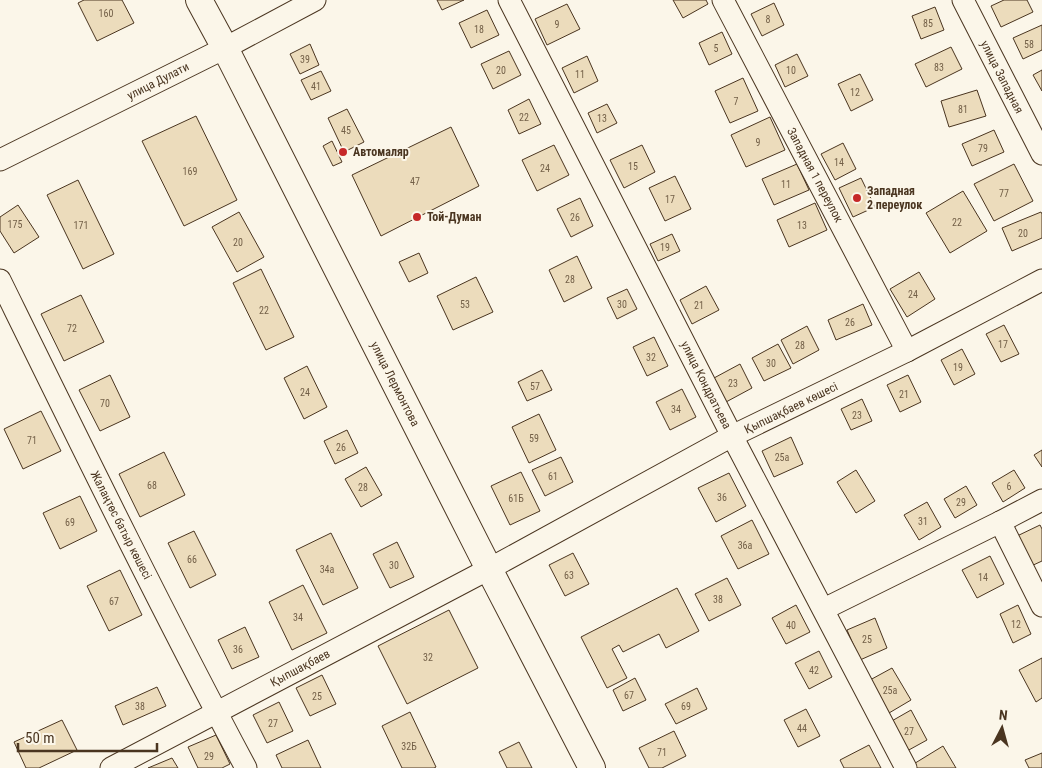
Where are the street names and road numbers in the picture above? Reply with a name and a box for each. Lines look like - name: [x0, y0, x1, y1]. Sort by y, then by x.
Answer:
- street label: улица Западная: [978, 38, 1026, 116]
- street label: улица Дулати: [125, 59, 191, 103]
- street label: Западная 1 переулок: [784, 125, 846, 225]
- street label: улица Лермонтова: [368, 339, 423, 429]
- street label: улица Кондратьева: [678, 339, 734, 432]
- street label: Қыпшақбаев көшесі: [742, 379, 840, 437]
- street label: Жалаңтөс батыр көшесі: [88, 468, 154, 582]
- street label: Қыпшақбаев: [268, 646, 332, 690]

